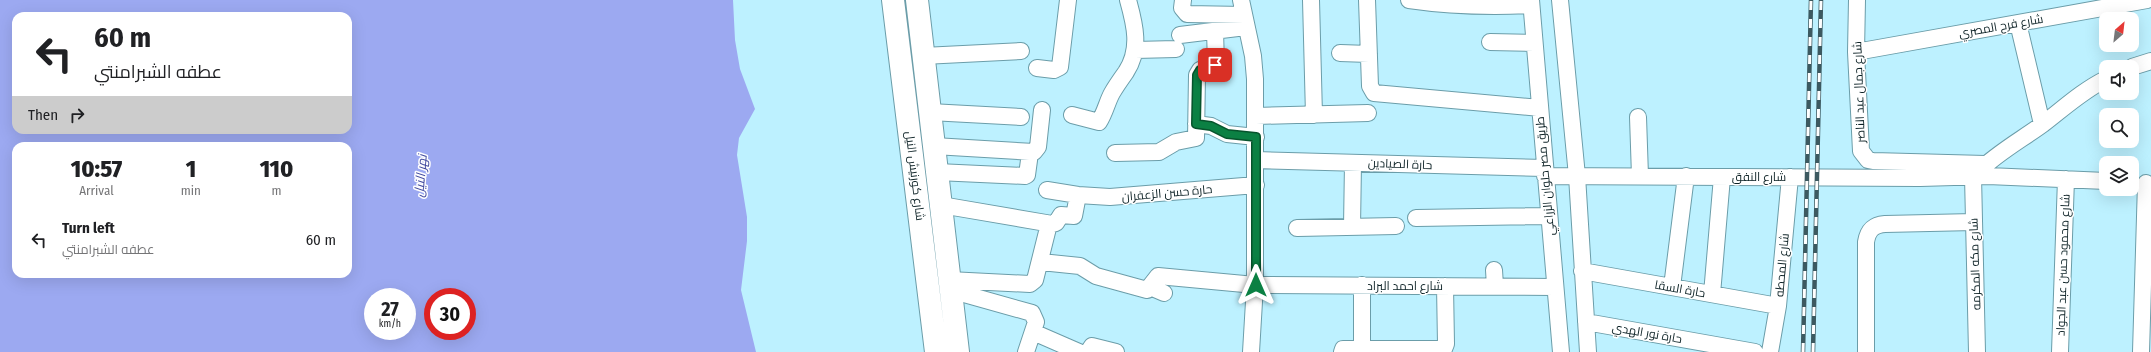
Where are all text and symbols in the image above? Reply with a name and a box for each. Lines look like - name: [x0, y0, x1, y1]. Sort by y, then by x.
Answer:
- street label: شارع فرح المصري: [1958, 12, 2045, 43]
- north arrow: [2099, 12, 2139, 52]
- map controls: [2099, 12, 2139, 196]
- text: 60 m: [94, 21, 151, 54]
- icon: left: [28, 28, 80, 80]
- street label: شارع جمال عبد الناصر: [1850, 41, 1869, 144]
- pin: [1198, 48, 1232, 82]
- icon: arrive: [1204, 54, 1226, 76]
- button: sound: [2099, 60, 2139, 100]
- text: عطفه الشبرامنتي: [94, 61, 222, 83]
- icon: right: [66, 104, 88, 126]
- text: Then: [28, 106, 58, 124]
- button: search: [2099, 108, 2139, 148]
- street label: طريق مصر حلوان الزراعي: [1533, 115, 1560, 236]
- street label: شارع كورنيش النيل: [902, 130, 927, 222]
- water label: نهر النيل: [411, 153, 431, 198]
- text: 10:57: [71, 155, 122, 183]
- text: 1: [186, 155, 196, 183]
- text: 110: [260, 155, 293, 183]
- street label: حارة الصيادين: [1368, 156, 1432, 172]
- button: layers: [2099, 156, 2139, 196]
- street label: شارع النفق: [1732, 170, 1786, 185]
- street label: حارة حسن الزعفران: [1121, 182, 1213, 204]
- text: Arrival: [79, 183, 114, 198]
- text: min: [181, 183, 201, 198]
- text: m: [271, 183, 281, 198]
- street label: شارع محمود حسن عبد الجواد: [2054, 194, 2073, 336]
- street label: شارع مكه المكرمه: [1966, 218, 1985, 310]
- text: Turn left: [62, 219, 115, 237]
- icon: left: [28, 229, 50, 251]
- text: 60 m: [306, 231, 336, 249]
- street label: شارع المحطه: [1772, 233, 1793, 298]
- text: عطفه الشبرامنتي: [62, 242, 154, 257]
- position arrow: [1235, 264, 1277, 306]
- street label: حارة السقا: [1654, 278, 1706, 300]
- street label: شارع احمد البراد: [1367, 279, 1443, 294]
- speed limit sign: 30: [424, 288, 476, 340]
- text: 27: [381, 297, 399, 321]
- text: km/h: [379, 318, 401, 330]
- street label: حارة نور الهدي: [1610, 320, 1683, 349]

